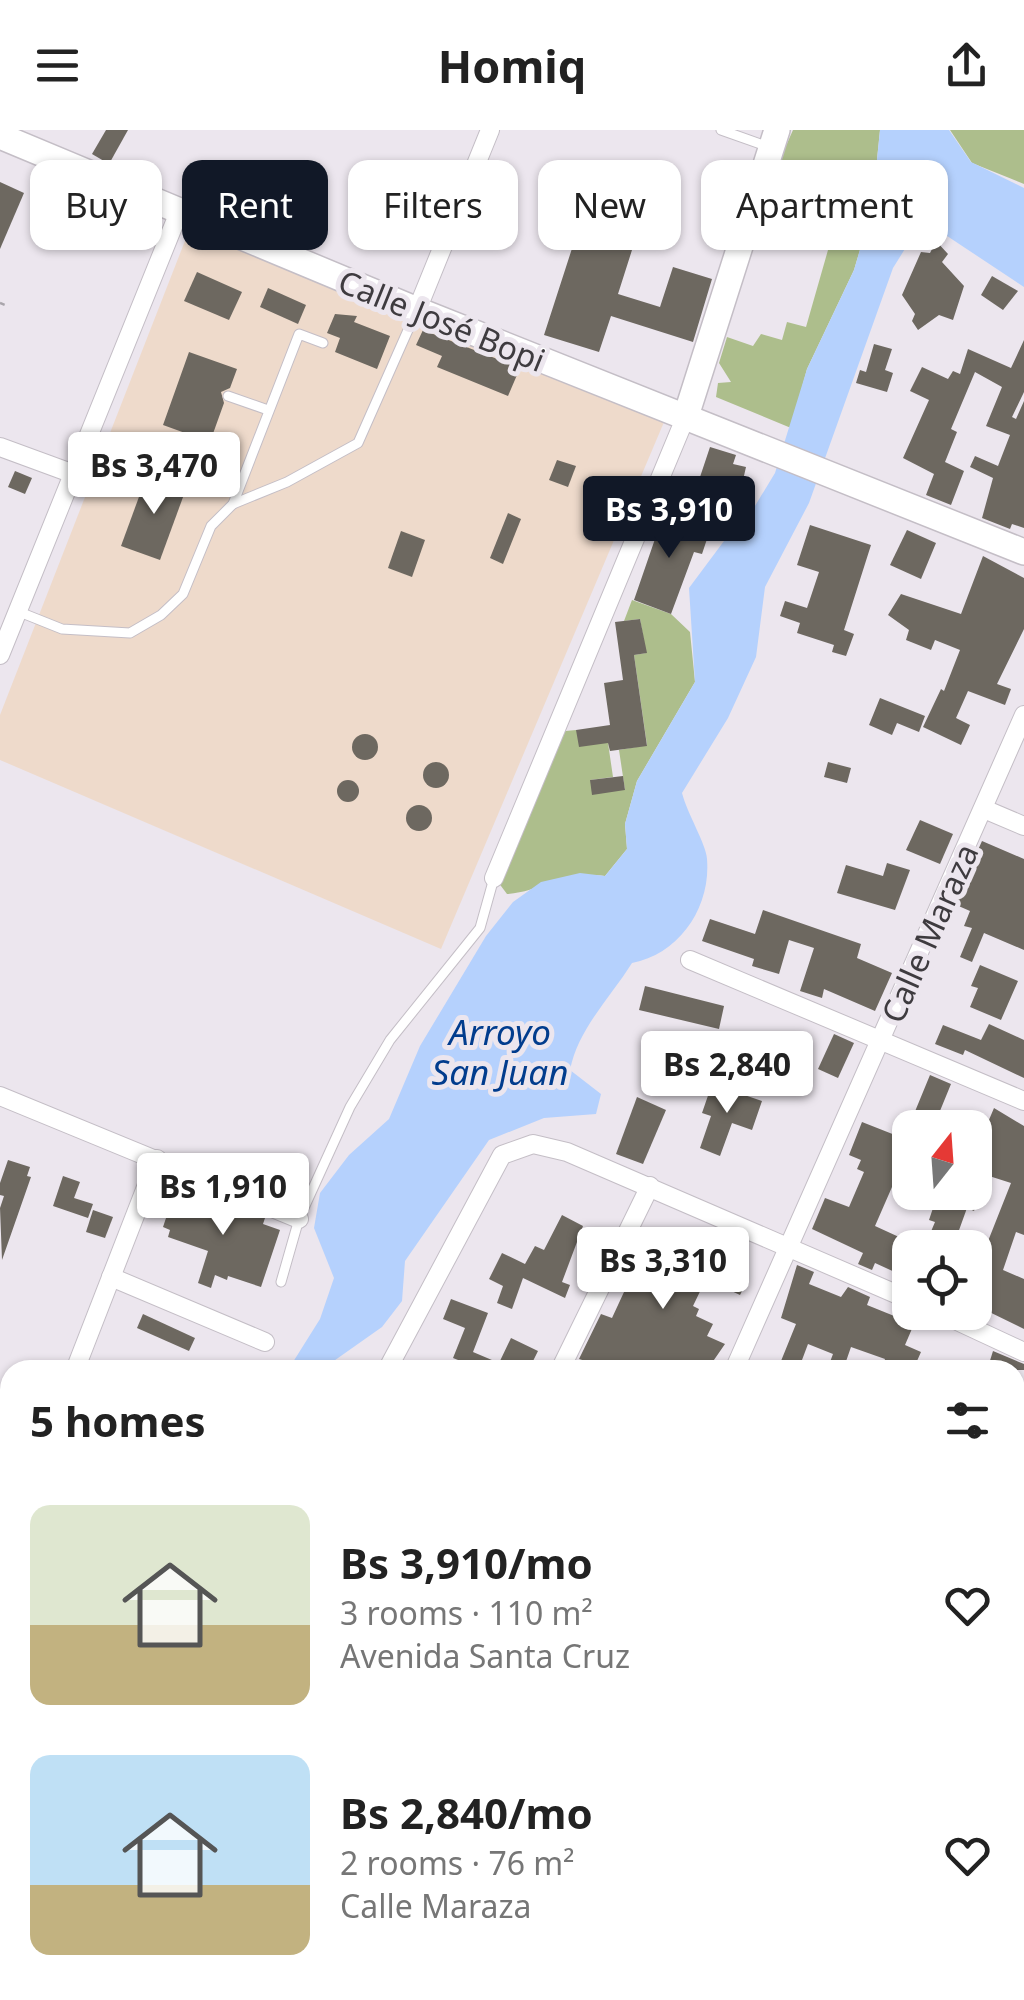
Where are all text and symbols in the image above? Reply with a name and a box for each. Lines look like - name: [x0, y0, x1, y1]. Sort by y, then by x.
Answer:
- text: Homiq: [438, 35, 586, 96]
- icon: menu: [30, 38, 85, 93]
- icon: share: [939, 38, 994, 93]
- chip: Buy: [30, 160, 162, 250]
- chip: Rent: [182, 160, 328, 250]
- chip: Filters: [348, 160, 518, 250]
- chip: New: [538, 160, 681, 250]
- chip: Apartment: [701, 160, 948, 250]
- street label: Calle José Bopi: [332, 259, 552, 381]
- pin: Bs 3,470: [51, 432, 257, 517]
- text: Bs 3,470: [90, 443, 218, 486]
- pin: Bs 3,910: [566, 476, 772, 561]
- text: Bs 3,910: [605, 487, 733, 530]
- street label: Calle Maraza: [870, 837, 988, 1029]
- water label: Arroyo San Juan: [432, 1008, 568, 1095]
- pin: Bs 2,840: [624, 1031, 830, 1116]
- text: Bs 2,840: [663, 1042, 791, 1085]
- north arrow: [892, 1110, 992, 1210]
- map controls: [892, 1110, 992, 1330]
- pin: Bs 1,910: [120, 1153, 326, 1238]
- text: Bs 1,910: [159, 1164, 287, 1207]
- pin: Bs 3,310: [560, 1227, 766, 1312]
- button: locate: [892, 1230, 992, 1330]
- text: Bs 3,310: [599, 1238, 727, 1281]
- text: 5 homes: [30, 1392, 206, 1449]
- icon: filters: [940, 1393, 995, 1448]
- text: Bs 3,910/mo: [340, 1534, 593, 1591]
- icon: home: [110, 1545, 230, 1665]
- icon: heart: [940, 1578, 995, 1633]
- text: 3 rooms · 110 m²: [340, 1591, 593, 1634]
- text: Avenida Santa Cruz: [340, 1634, 630, 1677]
- text: Bs 2,840/mo: [340, 1784, 593, 1841]
- icon: home: [110, 1795, 230, 1915]
- icon: heart: [940, 1828, 995, 1883]
- text: 2 rooms · 76 m²: [340, 1841, 574, 1884]
- text: Calle Maraza: [340, 1884, 532, 1927]

